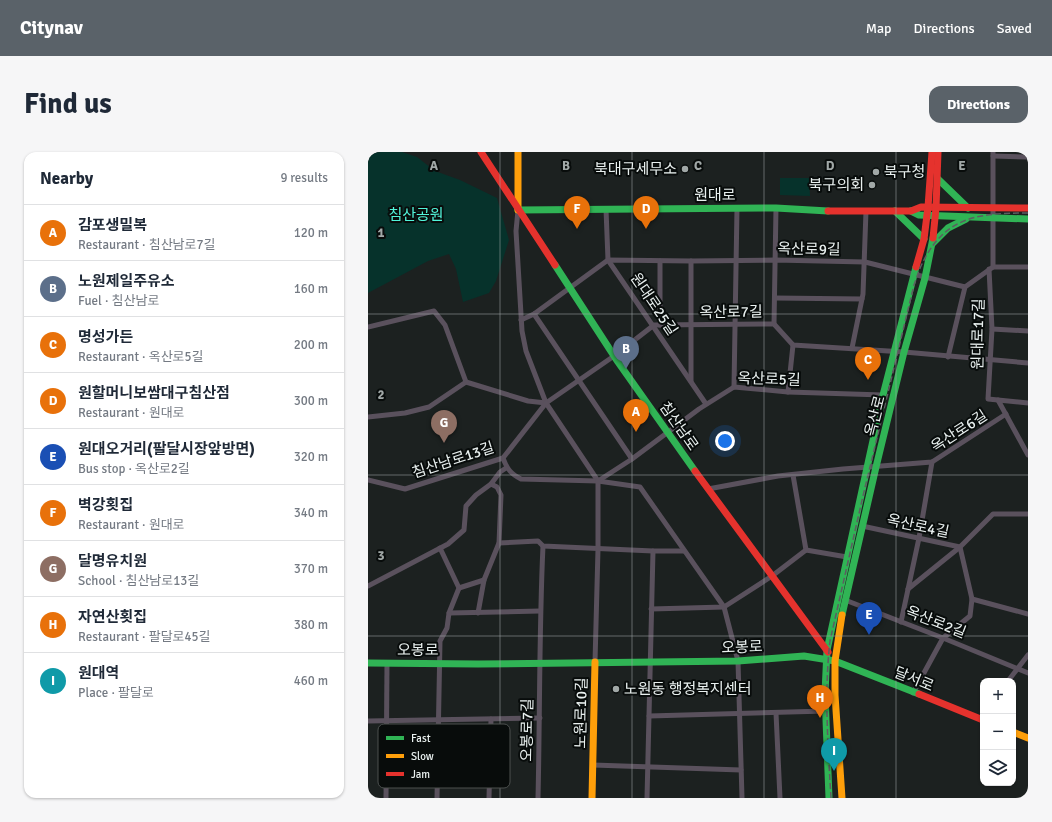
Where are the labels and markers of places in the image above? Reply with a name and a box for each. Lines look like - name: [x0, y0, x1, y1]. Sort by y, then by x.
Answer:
- place label: 북대구세무소: [594, 160, 677, 178]
- place label: 북구청: [884, 163, 925, 181]
- marker: 북대구세무소: [680, 164, 690, 174]
- marker: 북구청: [871, 167, 881, 177]
- place label: 북구의회: [809, 176, 864, 194]
- marker: 북구의회: [867, 180, 877, 190]
- pin: F: [564, 196, 590, 229]
- pin: D: [633, 196, 659, 229]
- pin: B: [613, 336, 639, 369]
- pin: C: [855, 347, 881, 380]
- pin: A: [623, 399, 649, 432]
- pin: G: [431, 410, 457, 443]
- pin: E: [856, 602, 882, 635]
- place label: 노원동 행정복지센터: [624, 680, 752, 698]
- marker: 노원동 행정복지센터: [611, 684, 621, 694]
- pin: H: [807, 685, 833, 718]
- pin: I: [821, 738, 847, 771]

